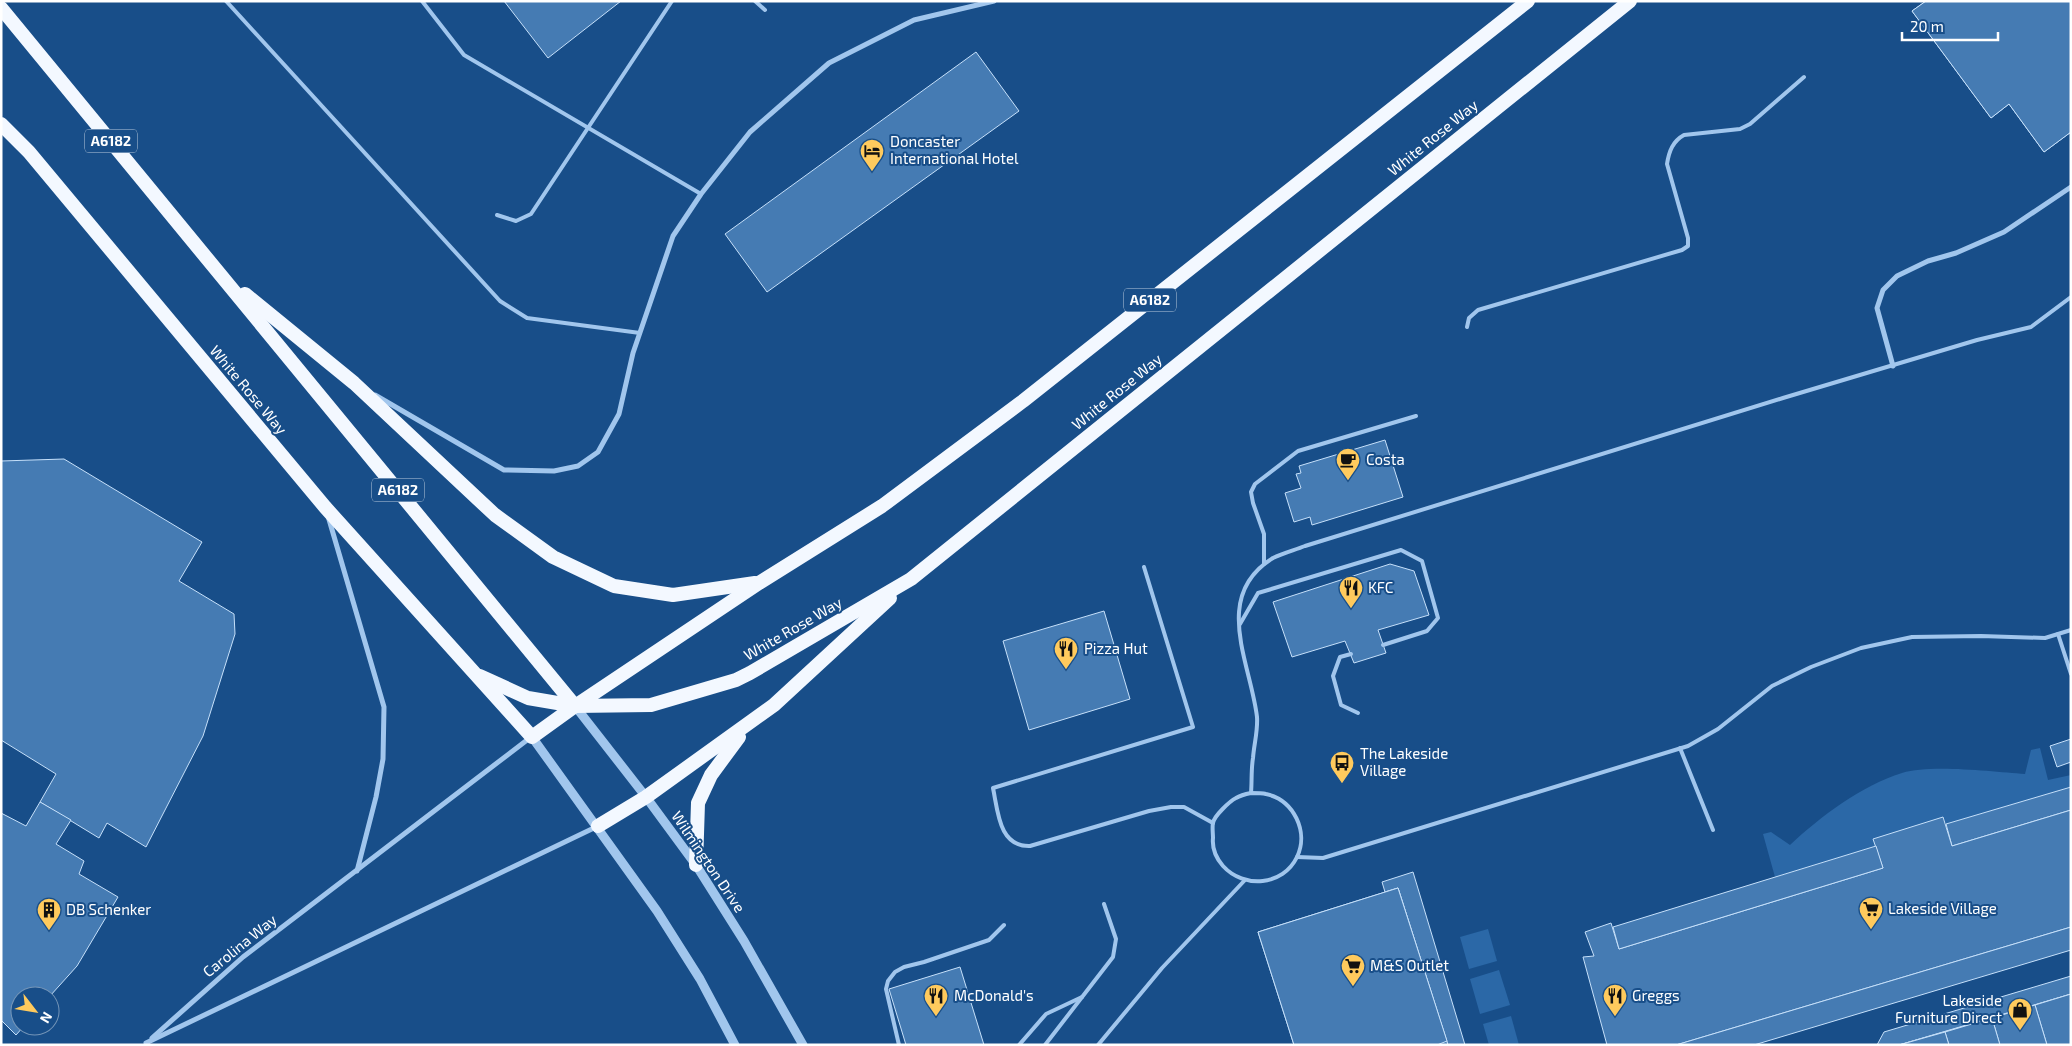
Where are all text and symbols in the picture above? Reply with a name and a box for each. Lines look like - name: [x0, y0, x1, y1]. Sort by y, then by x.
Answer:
- scale bar: [1902, 10, 1998, 42]
- text: 20 m: [1910, 17, 1944, 35]
- street label: White Rose Way: [1384, 95, 1481, 179]
- road number: A6182: [85, 130, 137, 152]
- place label: Doncaster International Hotel: [890, 132, 1019, 167]
- hotel icon: Doncaster International Hotel: [859, 138, 885, 172]
- road number: A6182: [1124, 288, 1176, 312]
- street label: White Rose Way: [206, 341, 291, 438]
- street label: White Rose Way: [1068, 349, 1165, 433]
- cafe icon: Costa: [1335, 447, 1361, 481]
- place label: Costa: [1366, 450, 1405, 468]
- road number: A6182: [372, 478, 424, 502]
- restaurant icon: KFC: [1338, 575, 1364, 609]
- place label: KFC: [1368, 578, 1394, 596]
- street label: White Rose Way: [740, 593, 845, 664]
- restaurant icon: Pizza Hut: [1053, 636, 1079, 670]
- place label: Pizza Hut: [1084, 639, 1148, 657]
- place label: The Lakeside Village: [1360, 744, 1448, 779]
- bus stop icon: The Lakeside Village: [1329, 750, 1355, 784]
- street label: Wilmington Drive: [668, 807, 749, 915]
- supermarket icon: Lakeside Village: [1858, 896, 1884, 930]
- building icon: DB Schenker: [36, 897, 62, 931]
- place label: Lakeside Village: [1888, 899, 1997, 917]
- place label: DB Schenker: [66, 900, 151, 918]
- street label: Carolina Way: [199, 910, 280, 980]
- supermarket icon: M&S Outlet: [1340, 953, 1366, 987]
- place label: M&S Outlet: [1370, 956, 1449, 974]
- restaurant icon: McDonald's: [923, 983, 949, 1017]
- restaurant icon: Greggs: [1602, 983, 1628, 1017]
- north arrow: [10, 986, 60, 1036]
- place label: McDonald's: [954, 986, 1034, 1004]
- place label: Greggs: [1632, 986, 1680, 1004]
- place label: Lakeside Furniture Direct: [1895, 991, 2002, 1026]
- shop icon: Lakeside Furniture Direct: [2007, 997, 2033, 1031]
- text: N: [37, 1009, 56, 1027]

